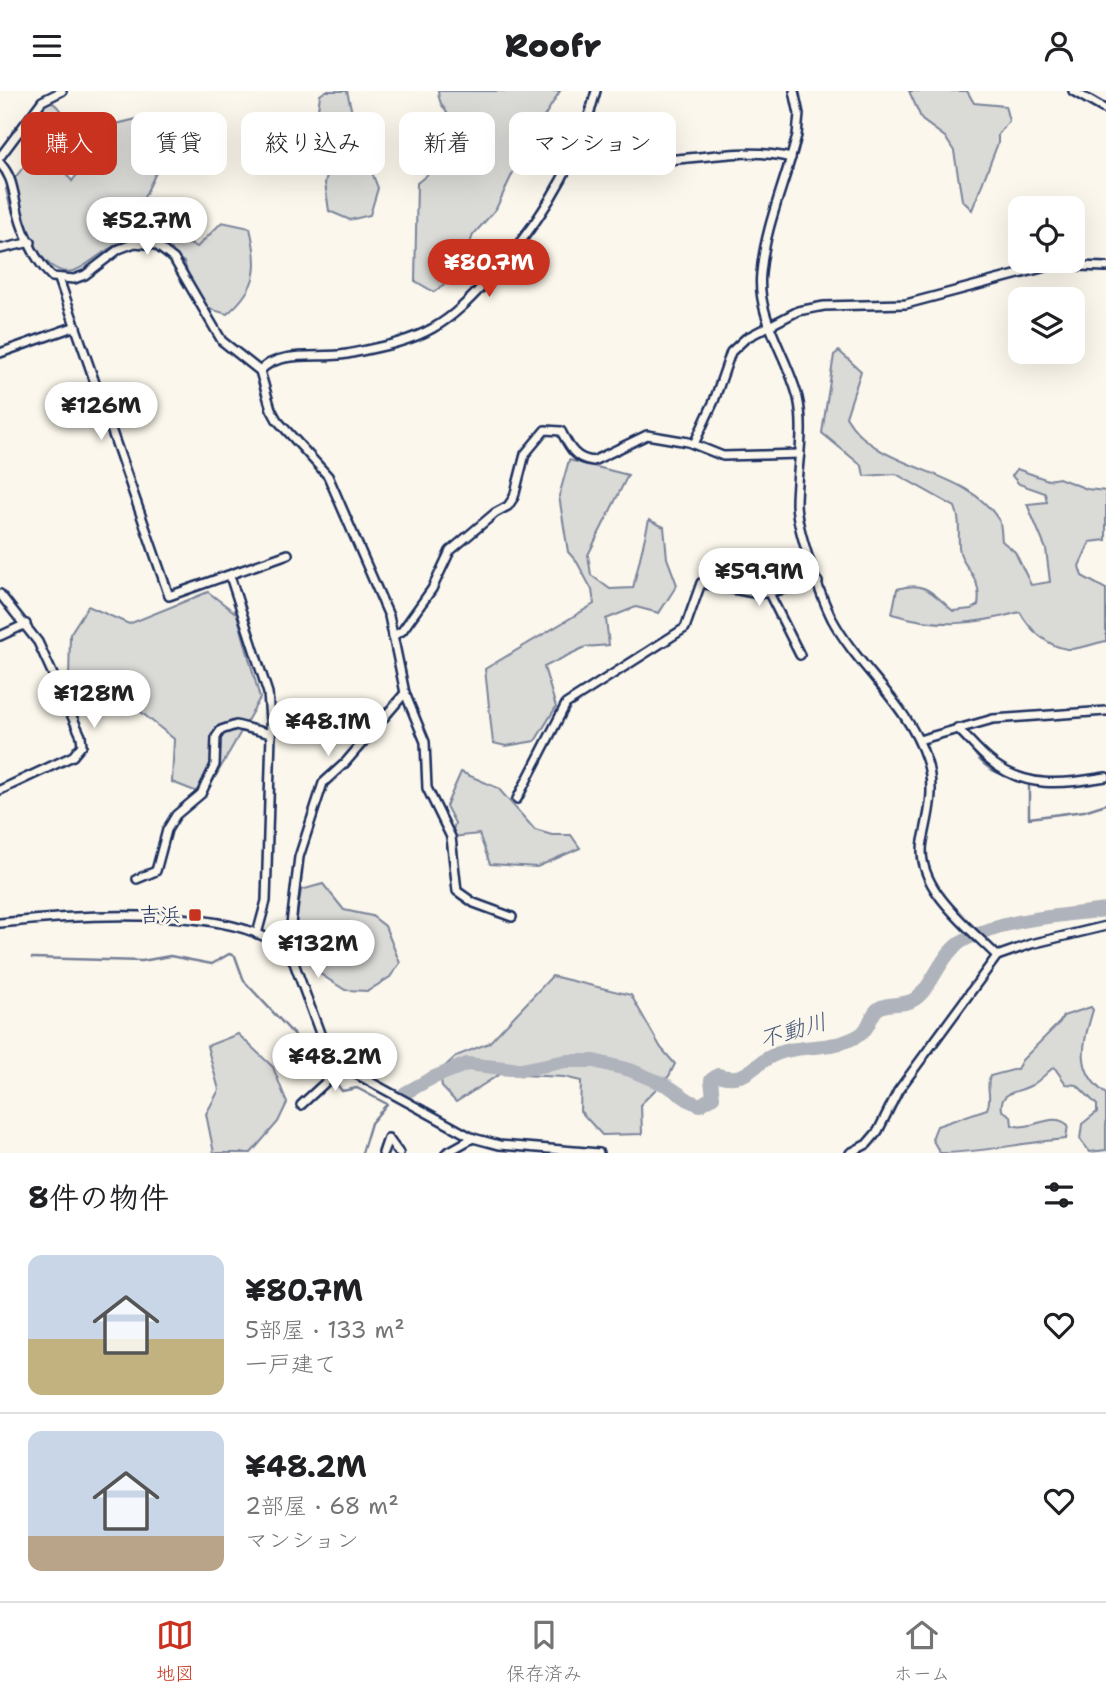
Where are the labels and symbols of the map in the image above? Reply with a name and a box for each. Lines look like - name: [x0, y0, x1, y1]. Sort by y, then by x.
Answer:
- pin: ¥52.7M: [90, 197, 204, 257]
- pin: ¥80.7M: [432, 239, 546, 299]
- pin: ¥126M: [52, 383, 150, 442]
- pin: ¥59.9M: [702, 549, 816, 608]
- pin: ¥128M: [45, 671, 143, 730]
- pin: ¥48.1M: [271, 699, 385, 758]
- place label: 吉浜: [139, 901, 181, 929]
- marker: 吉浜: [187, 907, 203, 923]
- pin: ¥132M: [269, 921, 367, 980]
- water label: 不動川: [756, 1006, 830, 1054]
- pin: ¥48.2M: [278, 1033, 392, 1093]

